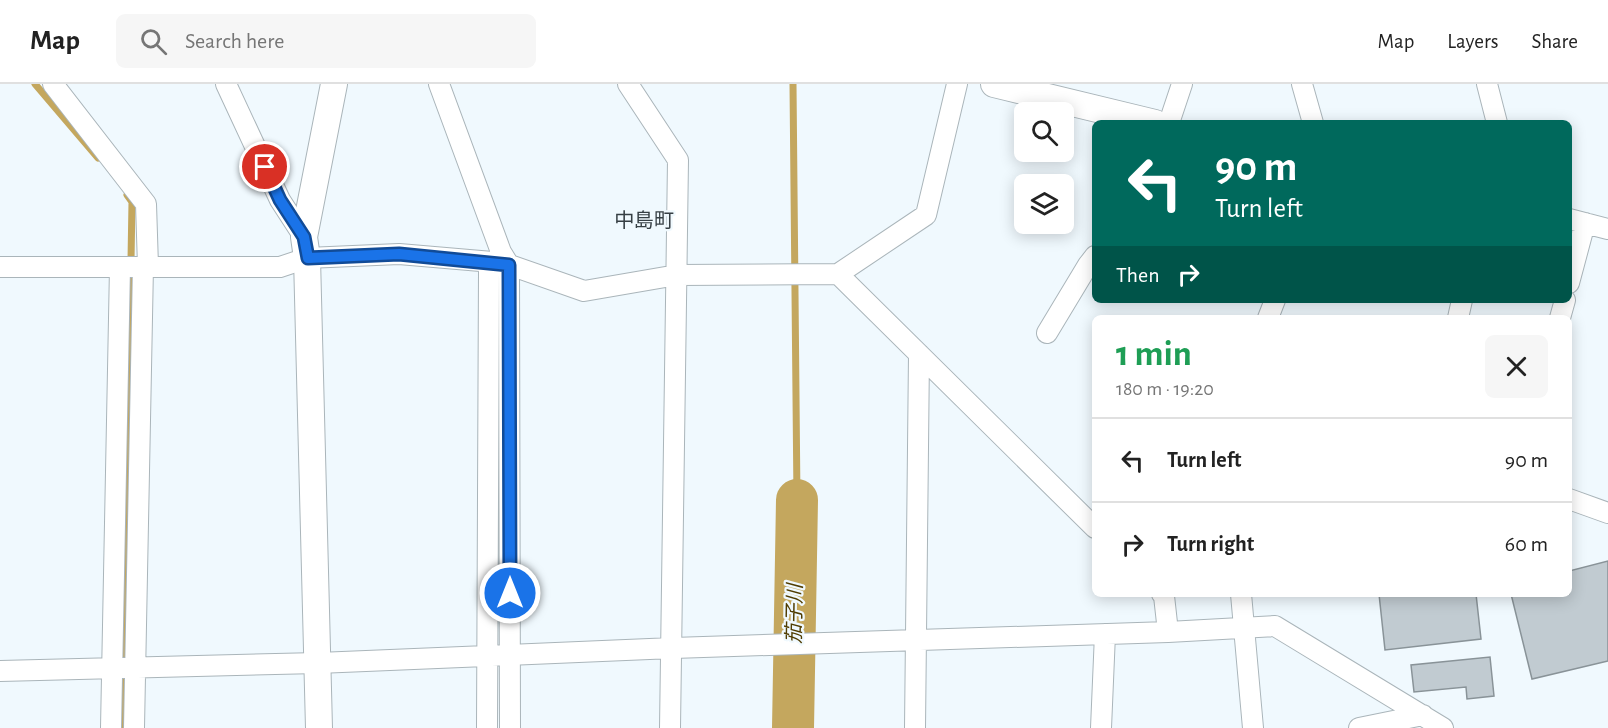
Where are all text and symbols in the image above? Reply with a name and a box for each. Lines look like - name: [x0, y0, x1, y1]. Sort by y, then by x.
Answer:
- search box: [116, 14, 536, 68]
- icon: search: [137, 25, 170, 58]
- text: Map: [30, 27, 80, 55]
- text: Search here: [185, 30, 284, 52]
- text: Map: [1378, 31, 1414, 52]
- text: Layers: [1447, 31, 1498, 52]
- text: Share: [1531, 31, 1578, 52]
- map controls: [1014, 102, 1074, 234]
- button: search: [1014, 102, 1074, 162]
- pin: [239, 141, 290, 192]
- icon: left: [1116, 144, 1194, 222]
- text: 90 m: [1215, 146, 1297, 188]
- icon: arrive: [248, 150, 281, 183]
- button: layers: [1014, 174, 1074, 234]
- text: Turn left: [1215, 195, 1303, 222]
- district label: 中島町: [614, 210, 674, 231]
- icon: right: [1172, 258, 1205, 291]
- text: Then: [1116, 264, 1160, 286]
- button: close: [1485, 335, 1548, 398]
- text: 1 min: [1116, 336, 1192, 372]
- text: 180 m · 19:20: [1116, 379, 1214, 399]
- icon: left: [1116, 444, 1149, 477]
- text: Turn left: [1167, 449, 1241, 471]
- text: 90 m: [1505, 449, 1548, 471]
- icon: right: [1116, 528, 1149, 561]
- text: Turn right: [1167, 533, 1254, 555]
- text: 60 m: [1505, 533, 1548, 555]
- position arrow: [478, 561, 542, 625]
- water label: 茄子川: [783, 582, 806, 644]

